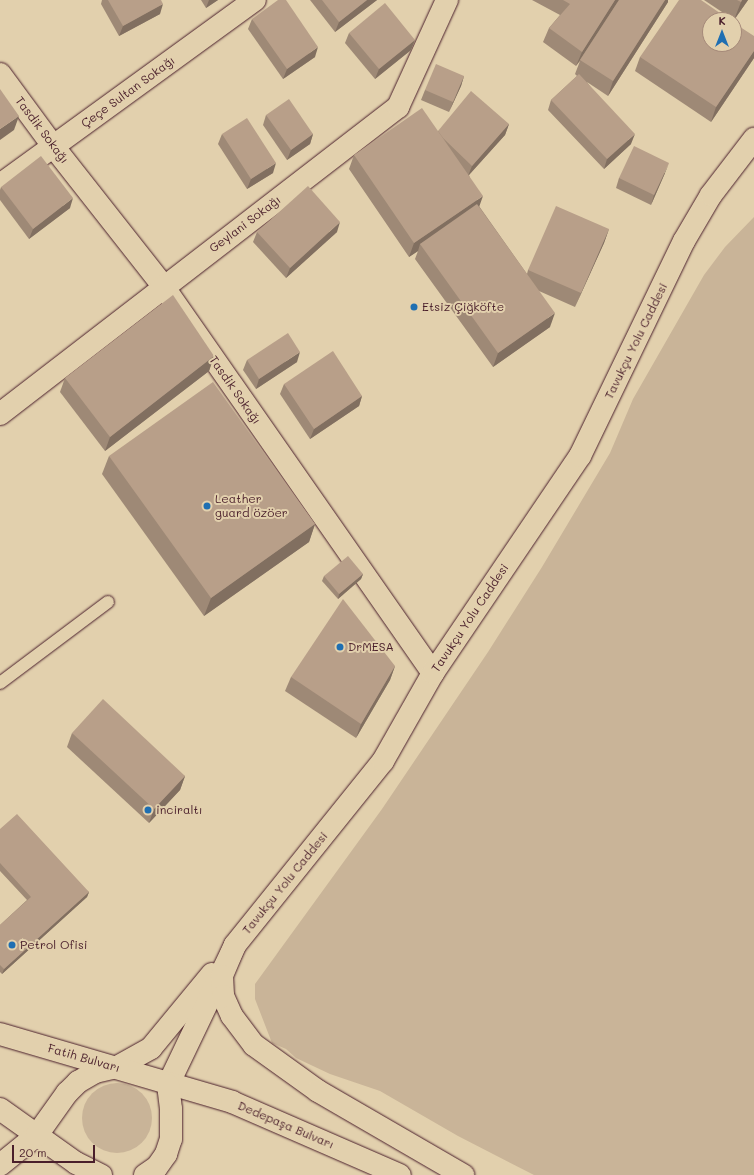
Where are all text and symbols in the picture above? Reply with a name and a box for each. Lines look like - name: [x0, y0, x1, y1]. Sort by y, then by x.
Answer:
- north arrow: [702, 12, 742, 52]
- text: K: [718, 13, 726, 28]
- street label: Çeçe Sultan Sokağı: [78, 53, 178, 131]
- street label: Tasdik Sokağı: [12, 94, 72, 166]
- street label: Geylani Sokağı: [206, 192, 284, 256]
- street label: Tavukçu Yolu Caddesi: [602, 281, 670, 401]
- place label: Etsiz Çiğköfte: [422, 300, 504, 314]
- marker: Etsiz Çiğköfte: [409, 302, 419, 312]
- street label: Tasdik Sokağı: [206, 353, 264, 427]
- place label: Leather guard özöer: [215, 492, 288, 520]
- marker: Leather guard özöer: [202, 501, 212, 511]
- street label: Tavukçu Yolu Caddesi: [428, 561, 512, 675]
- place label: DrMESA: [348, 640, 394, 654]
- marker: DrMESA: [335, 642, 345, 652]
- place label: inciraltı: [156, 803, 203, 817]
- marker: inciraltı: [143, 805, 153, 815]
- street label: Tavukçu Yolu Caddesi: [239, 829, 331, 937]
- place label: Petrol Ofisi: [20, 938, 87, 952]
- marker: Petrol Ofisi: [7, 940, 17, 950]
- street label: Fatih Bulvarı: [46, 1041, 122, 1075]
- street label: Dedepaşa Bulvarı: [236, 1098, 336, 1152]
- scale bar: [14, 1137, 97, 1163]
- text: 20 m: [19, 1144, 47, 1160]

